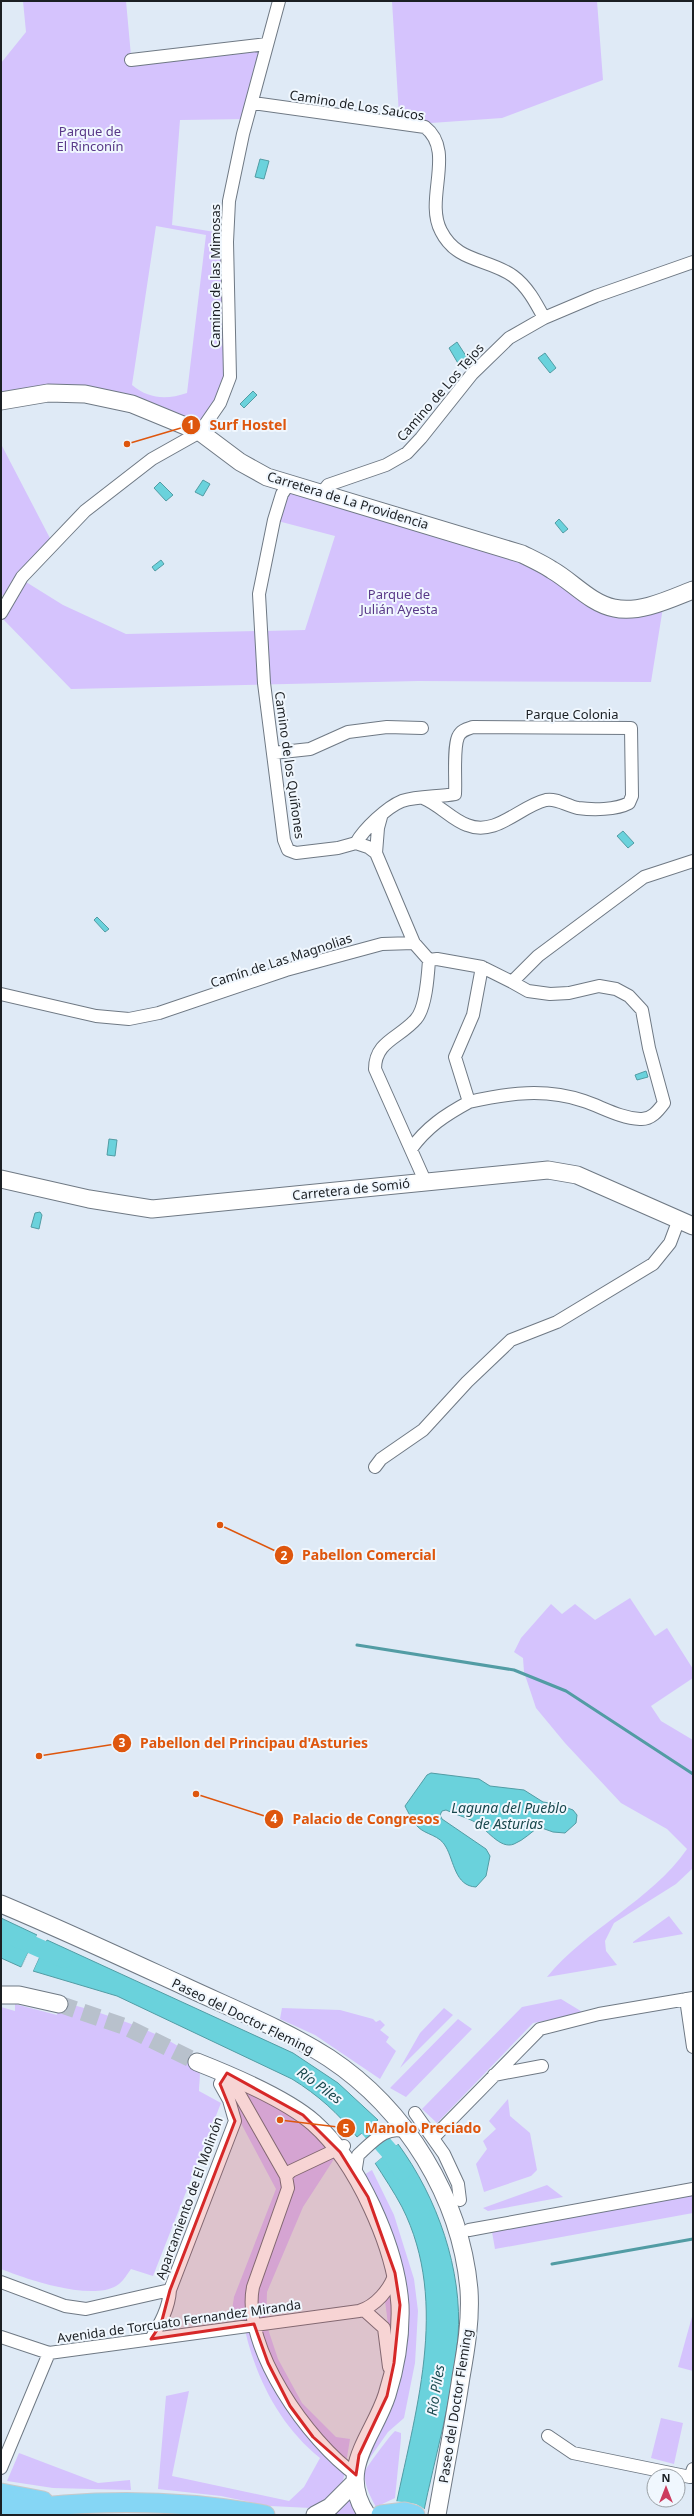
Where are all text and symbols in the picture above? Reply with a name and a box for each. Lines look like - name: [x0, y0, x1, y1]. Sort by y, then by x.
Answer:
- street label: Camino de Los Saúcos: [288, 85, 426, 125]
- park label: Parque de El Rinconín: [57, 122, 123, 155]
- street label: Camino de las Mimosas: [206, 204, 224, 348]
- street label: Camino de Los Tejos: [392, 339, 488, 445]
- callout: Surf Hostel: [181, 412, 295, 438]
- text: Surf Hostel: [209, 415, 287, 434]
- text: 1: [188, 416, 194, 433]
- street label: Carretera de La Providencia: [265, 467, 431, 533]
- park label: Parque de Julián Ayesta: [358, 585, 438, 618]
- street label: Camino de los Quiñones: [271, 690, 309, 840]
- street label: Parque Colonia: [526, 705, 619, 723]
- street label: Camín de Las Magnolias: [208, 929, 354, 991]
- street label: Carretera de Somió: [291, 1174, 411, 1204]
- callout: Pabellon Comercial: [274, 1542, 444, 1568]
- text: Pabellon Comercial: [302, 1545, 436, 1564]
- text: 2: [281, 1547, 288, 1564]
- callout: Pabellon del Principau d'Asturies: [112, 1730, 376, 1756]
- text: Pabellon del Principau d'Asturies: [140, 1733, 368, 1752]
- text: 3: [119, 1734, 126, 1751]
- water label: Laguna del Pueblo de Asturias: [451, 1798, 567, 1833]
- callout: Palacio de Congresos: [264, 1806, 448, 1832]
- text: Palacio de Congresos: [292, 1809, 440, 1828]
- text: 4: [271, 1810, 278, 1827]
- street label: Paseo del Doctor Fleming: [169, 1974, 317, 2058]
- water label: Río Piles: [294, 2062, 346, 2108]
- street label: Aparcamiento de El Molinón: [151, 2114, 227, 2282]
- callout: Manolo Preciado: [336, 2115, 489, 2141]
- text: Manolo Preciado: [365, 2118, 481, 2137]
- text: 5: [343, 2120, 350, 2137]
- street label: Avenida de Torcuato Fernandez Miranda: [56, 2295, 302, 2347]
- street label: Paseo del Doctor Fleming: [434, 2328, 476, 2484]
- water label: Río Piles: [422, 2363, 448, 2417]
- north arrow: [646, 2468, 686, 2508]
- text: N: [662, 2470, 670, 2485]

